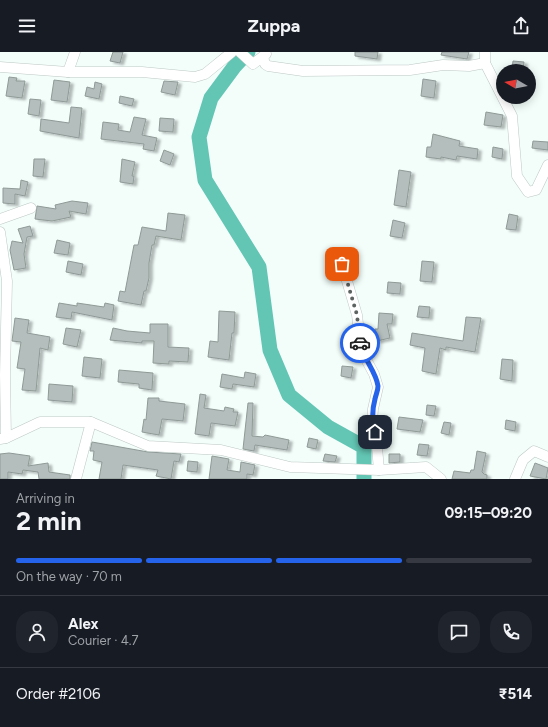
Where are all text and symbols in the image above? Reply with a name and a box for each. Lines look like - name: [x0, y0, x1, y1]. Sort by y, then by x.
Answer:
- icon: menu: [16, 15, 38, 37]
- text: Zuppa: [248, 15, 300, 37]
- icon: share: [510, 15, 532, 37]
- north arrow: [496, 64, 536, 104]
- map controls: [496, 64, 536, 104]
- pin: [325, 247, 359, 281]
- icon: bag: [331, 253, 353, 275]
- courier: [340, 323, 380, 363]
- icon: car: [349, 332, 371, 354]
- pin: [358, 415, 392, 449]
- icon: home: [364, 421, 386, 443]
- text: Arriving in: [16, 491, 75, 506]
- text: 09:15–09:20: [444, 504, 532, 522]
- text: 2 min: [16, 505, 82, 537]
- text: On the way · 70 m: [16, 569, 122, 584]
- button: person: [16, 611, 58, 653]
- button: chat: [438, 611, 480, 653]
- button: phone: [490, 611, 532, 653]
- text: Alex: [68, 615, 98, 633]
- text: Courier · 4.7: [68, 633, 139, 648]
- text: Order #2106: [16, 685, 101, 703]
- text: ₹514: [498, 685, 532, 703]

